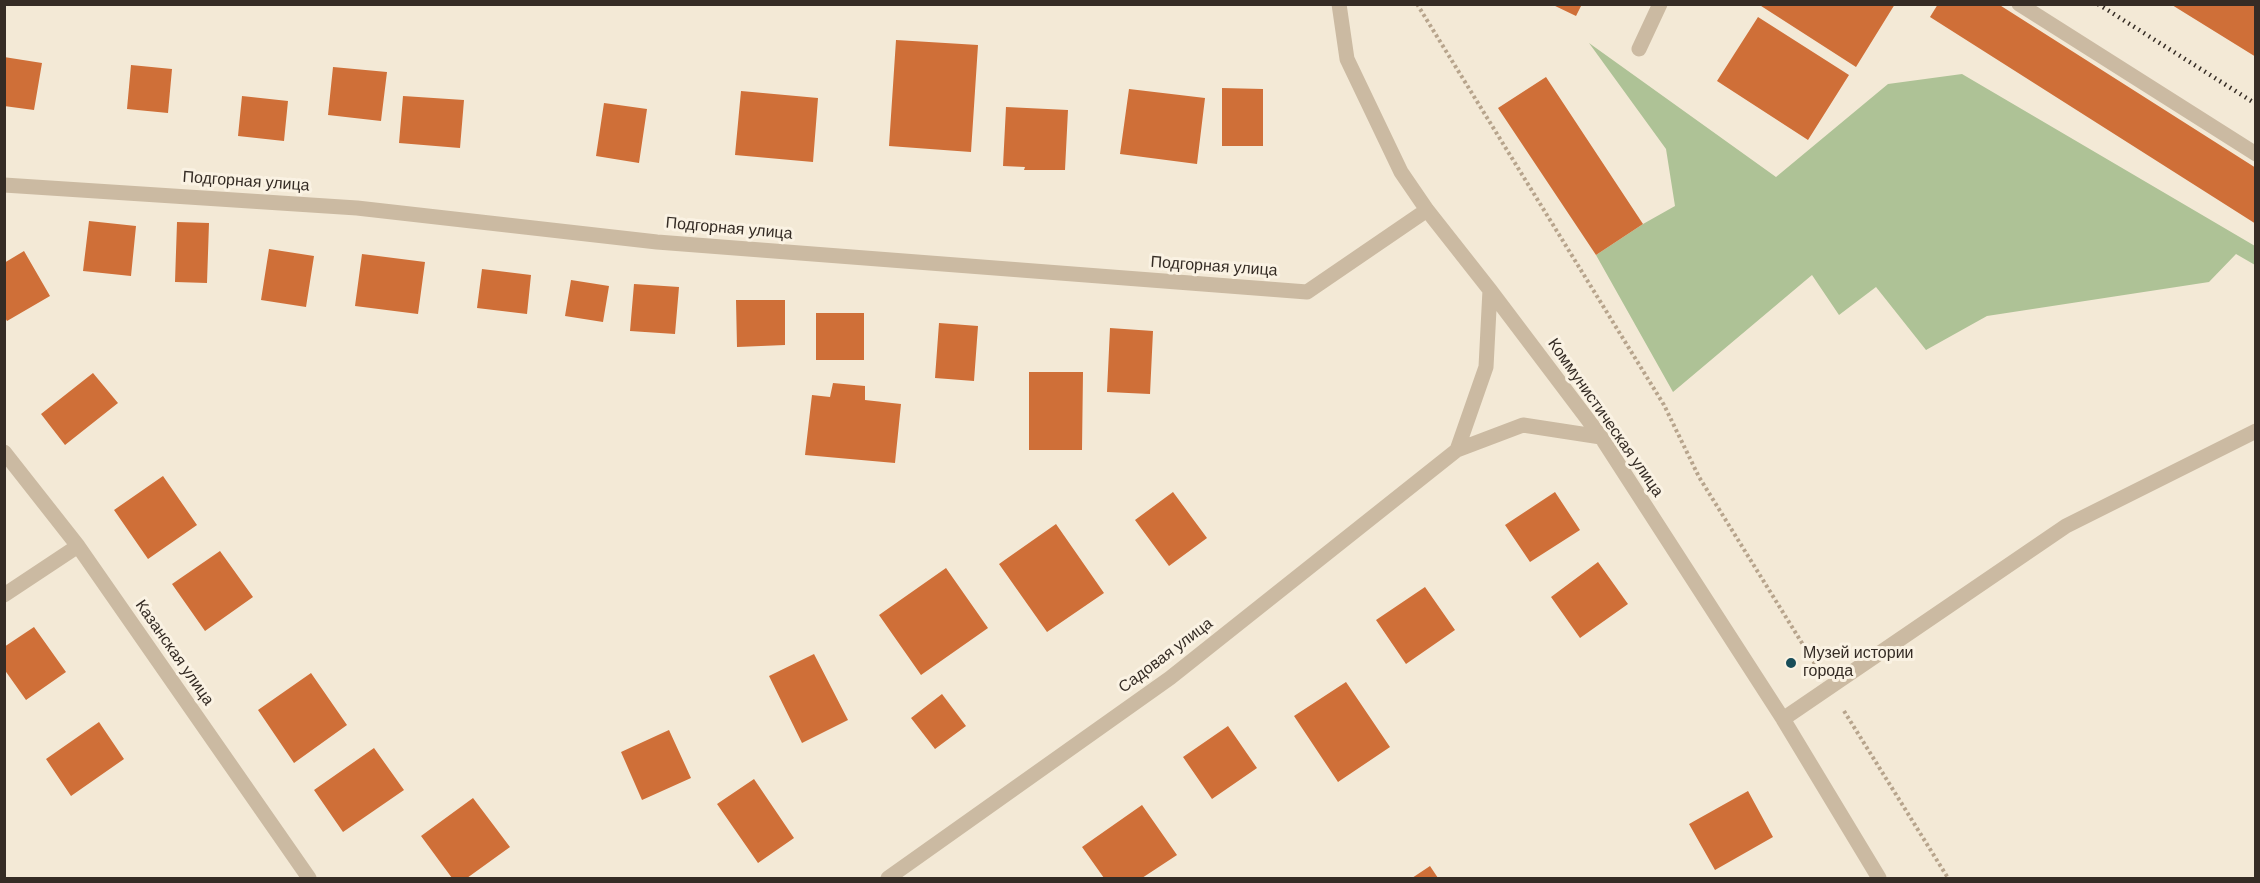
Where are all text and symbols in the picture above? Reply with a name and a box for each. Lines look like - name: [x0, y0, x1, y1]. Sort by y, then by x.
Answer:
- street label: Подгорная улица: [182, 168, 310, 196]
- street label: Подгорная улица: [665, 214, 793, 244]
- street label: Подгорная улица: [1150, 253, 1278, 281]
- street label: Коммунистическая улица: [1543, 335, 1667, 501]
- street label: Казанская улица: [130, 597, 218, 709]
- street label: Садовая улица: [1115, 614, 1217, 698]
- place label: Музей истории города: [1803, 644, 1914, 682]
- marker: Музей истории города: [1784, 656, 1798, 670]

